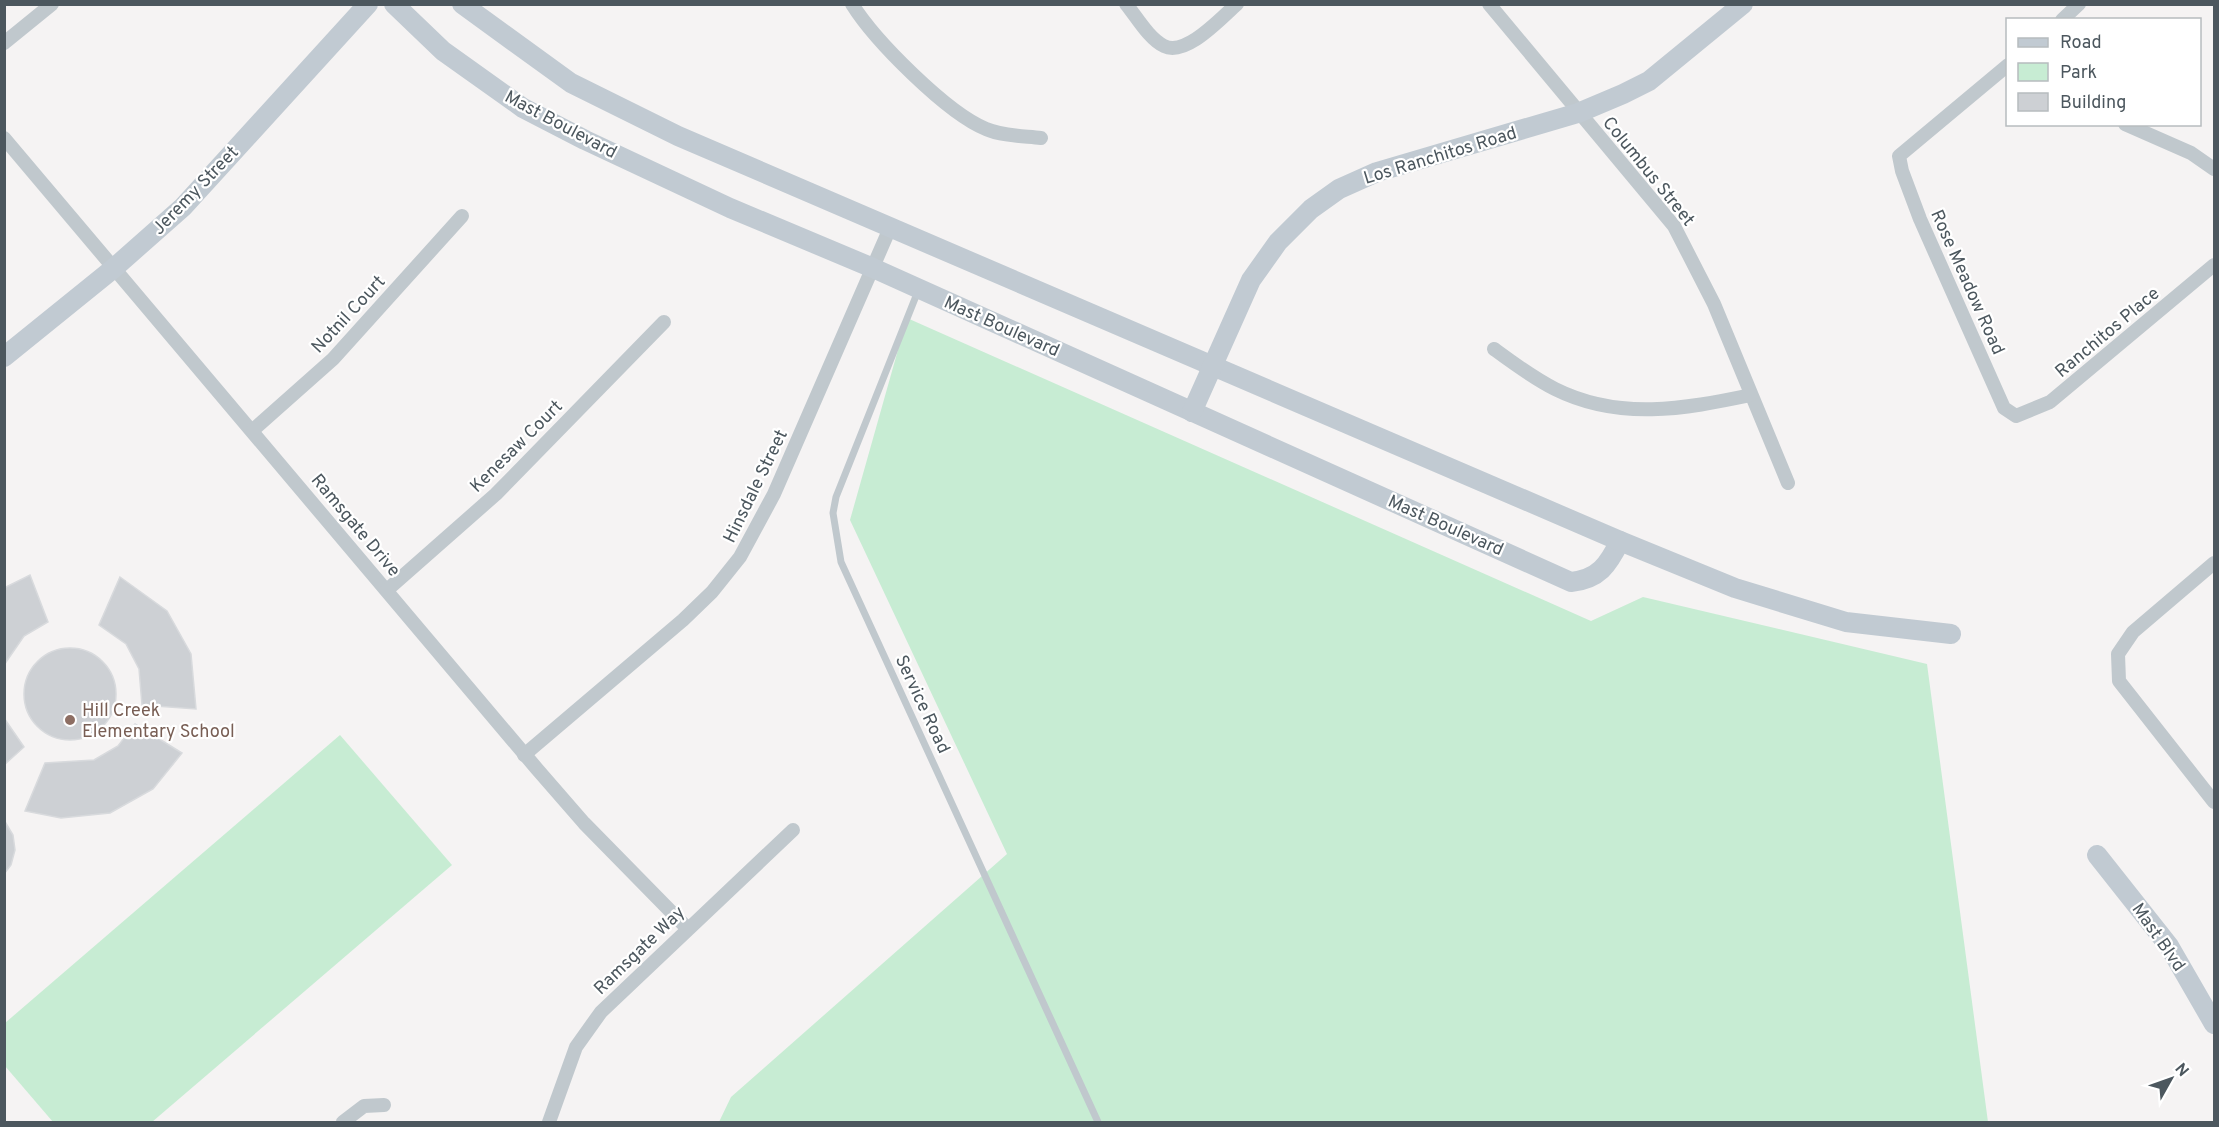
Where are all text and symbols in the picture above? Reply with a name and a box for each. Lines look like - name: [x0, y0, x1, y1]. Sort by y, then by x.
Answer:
- legend: [2006, 18, 2201, 126]
- text: Road: [2060, 32, 2102, 55]
- text: Park: [2060, 62, 2097, 85]
- street label: Mast Boulevard: [500, 86, 620, 165]
- text: Building: [2060, 92, 2126, 115]
- street label: Columbus Street: [1597, 112, 1699, 231]
- street label: Los Ranchitos Road: [1361, 122, 1520, 191]
- street label: Jeremy Street: [148, 142, 244, 240]
- street label: Rose Meadow Road: [1924, 207, 2009, 359]
- street label: Notnil Court: [307, 271, 391, 359]
- street label: Ranchitos Place: [2051, 283, 2165, 384]
- street label: Mast Boulevard: [940, 292, 1063, 363]
- street label: Kenesaw Court: [466, 396, 568, 498]
- street label: Hinsdale Street: [719, 426, 794, 547]
- street label: Ramsgate Drive: [305, 470, 405, 582]
- street label: Mast Boulevard: [1384, 491, 1507, 562]
- street label: Service Road: [889, 652, 954, 758]
- place label: Hill Creek Elementary School: [82, 700, 235, 744]
- marker: Hill Creek Elementary School: [63, 713, 77, 727]
- street label: Mast Blvd: [2126, 899, 2190, 977]
- street label: Ramsgate Way: [590, 902, 691, 1000]
- north arrow: [2141, 1049, 2201, 1109]
- text: N: [2170, 1060, 2192, 1081]

